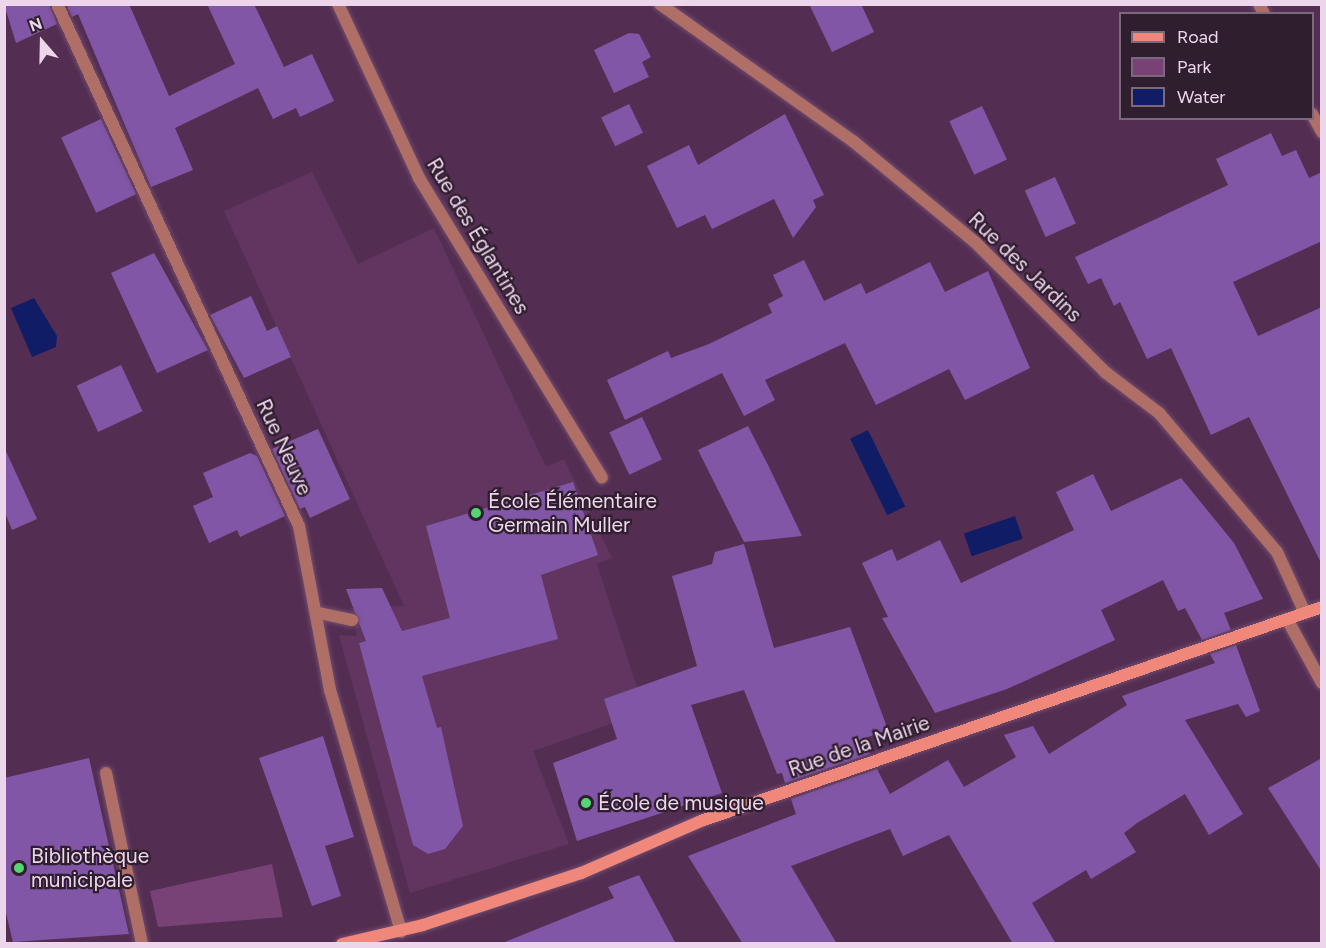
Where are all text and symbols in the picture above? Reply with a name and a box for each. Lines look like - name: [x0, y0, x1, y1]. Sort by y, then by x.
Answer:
- north arrow: [12, 12, 72, 72]
- legend: [1119, 12, 1314, 120]
- text: N: [27, 14, 45, 36]
- text: Road: [1177, 26, 1218, 48]
- text: Park: [1177, 56, 1211, 78]
- text: Water: [1177, 86, 1225, 108]
- street label: Rue des Églantines: [421, 153, 535, 319]
- street label: Rue des Jardins: [963, 207, 1087, 327]
- street label: Rue Neuve: [251, 395, 317, 499]
- place label: École Élémentaire Germain Muller: [488, 488, 657, 538]
- marker: École Élémentaire Germain Muller: [469, 506, 483, 520]
- street label: Rue de la Mairie: [785, 710, 933, 782]
- place label: École de musique: [598, 790, 764, 816]
- marker: École de musique: [579, 796, 593, 810]
- place label: Bibliothèque municipale: [31, 843, 149, 893]
- marker: Bibliothèque municipale: [12, 861, 26, 875]

